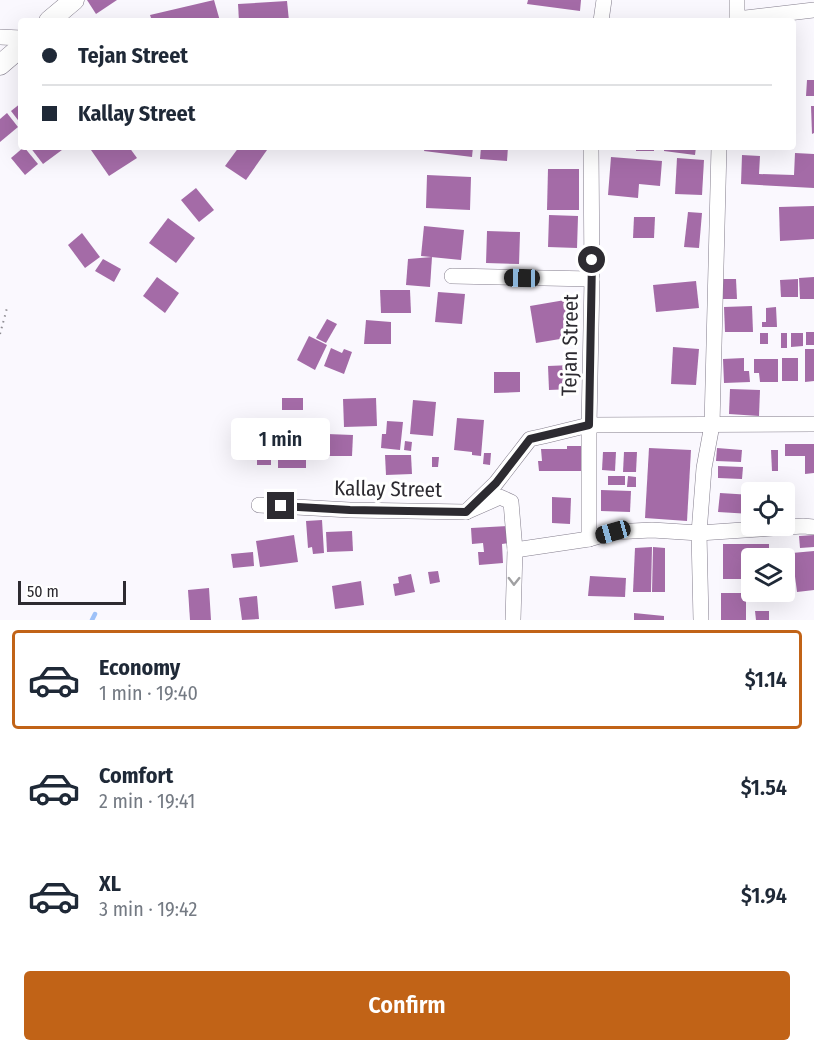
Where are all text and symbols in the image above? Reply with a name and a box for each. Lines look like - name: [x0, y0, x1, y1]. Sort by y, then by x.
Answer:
- text: Tejan Street: [78, 42, 188, 69]
- text: Kallay Street: [78, 100, 196, 127]
- route start: [578, 246, 605, 273]
- car: [504, 269, 540, 287]
- street label: Tejan Street: [556, 294, 584, 396]
- callout: 1 min: [232, 419, 330, 461]
- text: 1 min: [259, 427, 302, 451]
- street label: Kallay Street: [334, 475, 442, 503]
- map controls: [741, 482, 795, 602]
- button: locate: [741, 482, 795, 536]
- route end: [267, 492, 294, 519]
- car: [593, 518, 633, 546]
- button: layers: [741, 548, 795, 602]
- one-way arrow: [508, 577, 521, 586]
- scale bar: [18, 578, 126, 606]
- text: 50 m: [27, 582, 59, 601]
- icon: car: [27, 653, 81, 707]
- text: Economy: [99, 654, 180, 681]
- text: $1.14: [745, 666, 787, 693]
- text: 1 min · 19:40: [99, 681, 198, 705]
- icon: car: [27, 761, 81, 815]
- text: Comfort: [99, 762, 173, 789]
- text: $1.54: [741, 774, 787, 801]
- text: 2 min · 19:41: [99, 789, 195, 813]
- icon: car: [27, 869, 81, 923]
- text: XL: [99, 870, 121, 897]
- text: $1.94: [741, 882, 787, 909]
- text: 3 min · 19:42: [99, 897, 197, 921]
- button: Confirm: [24, 971, 790, 1040]

